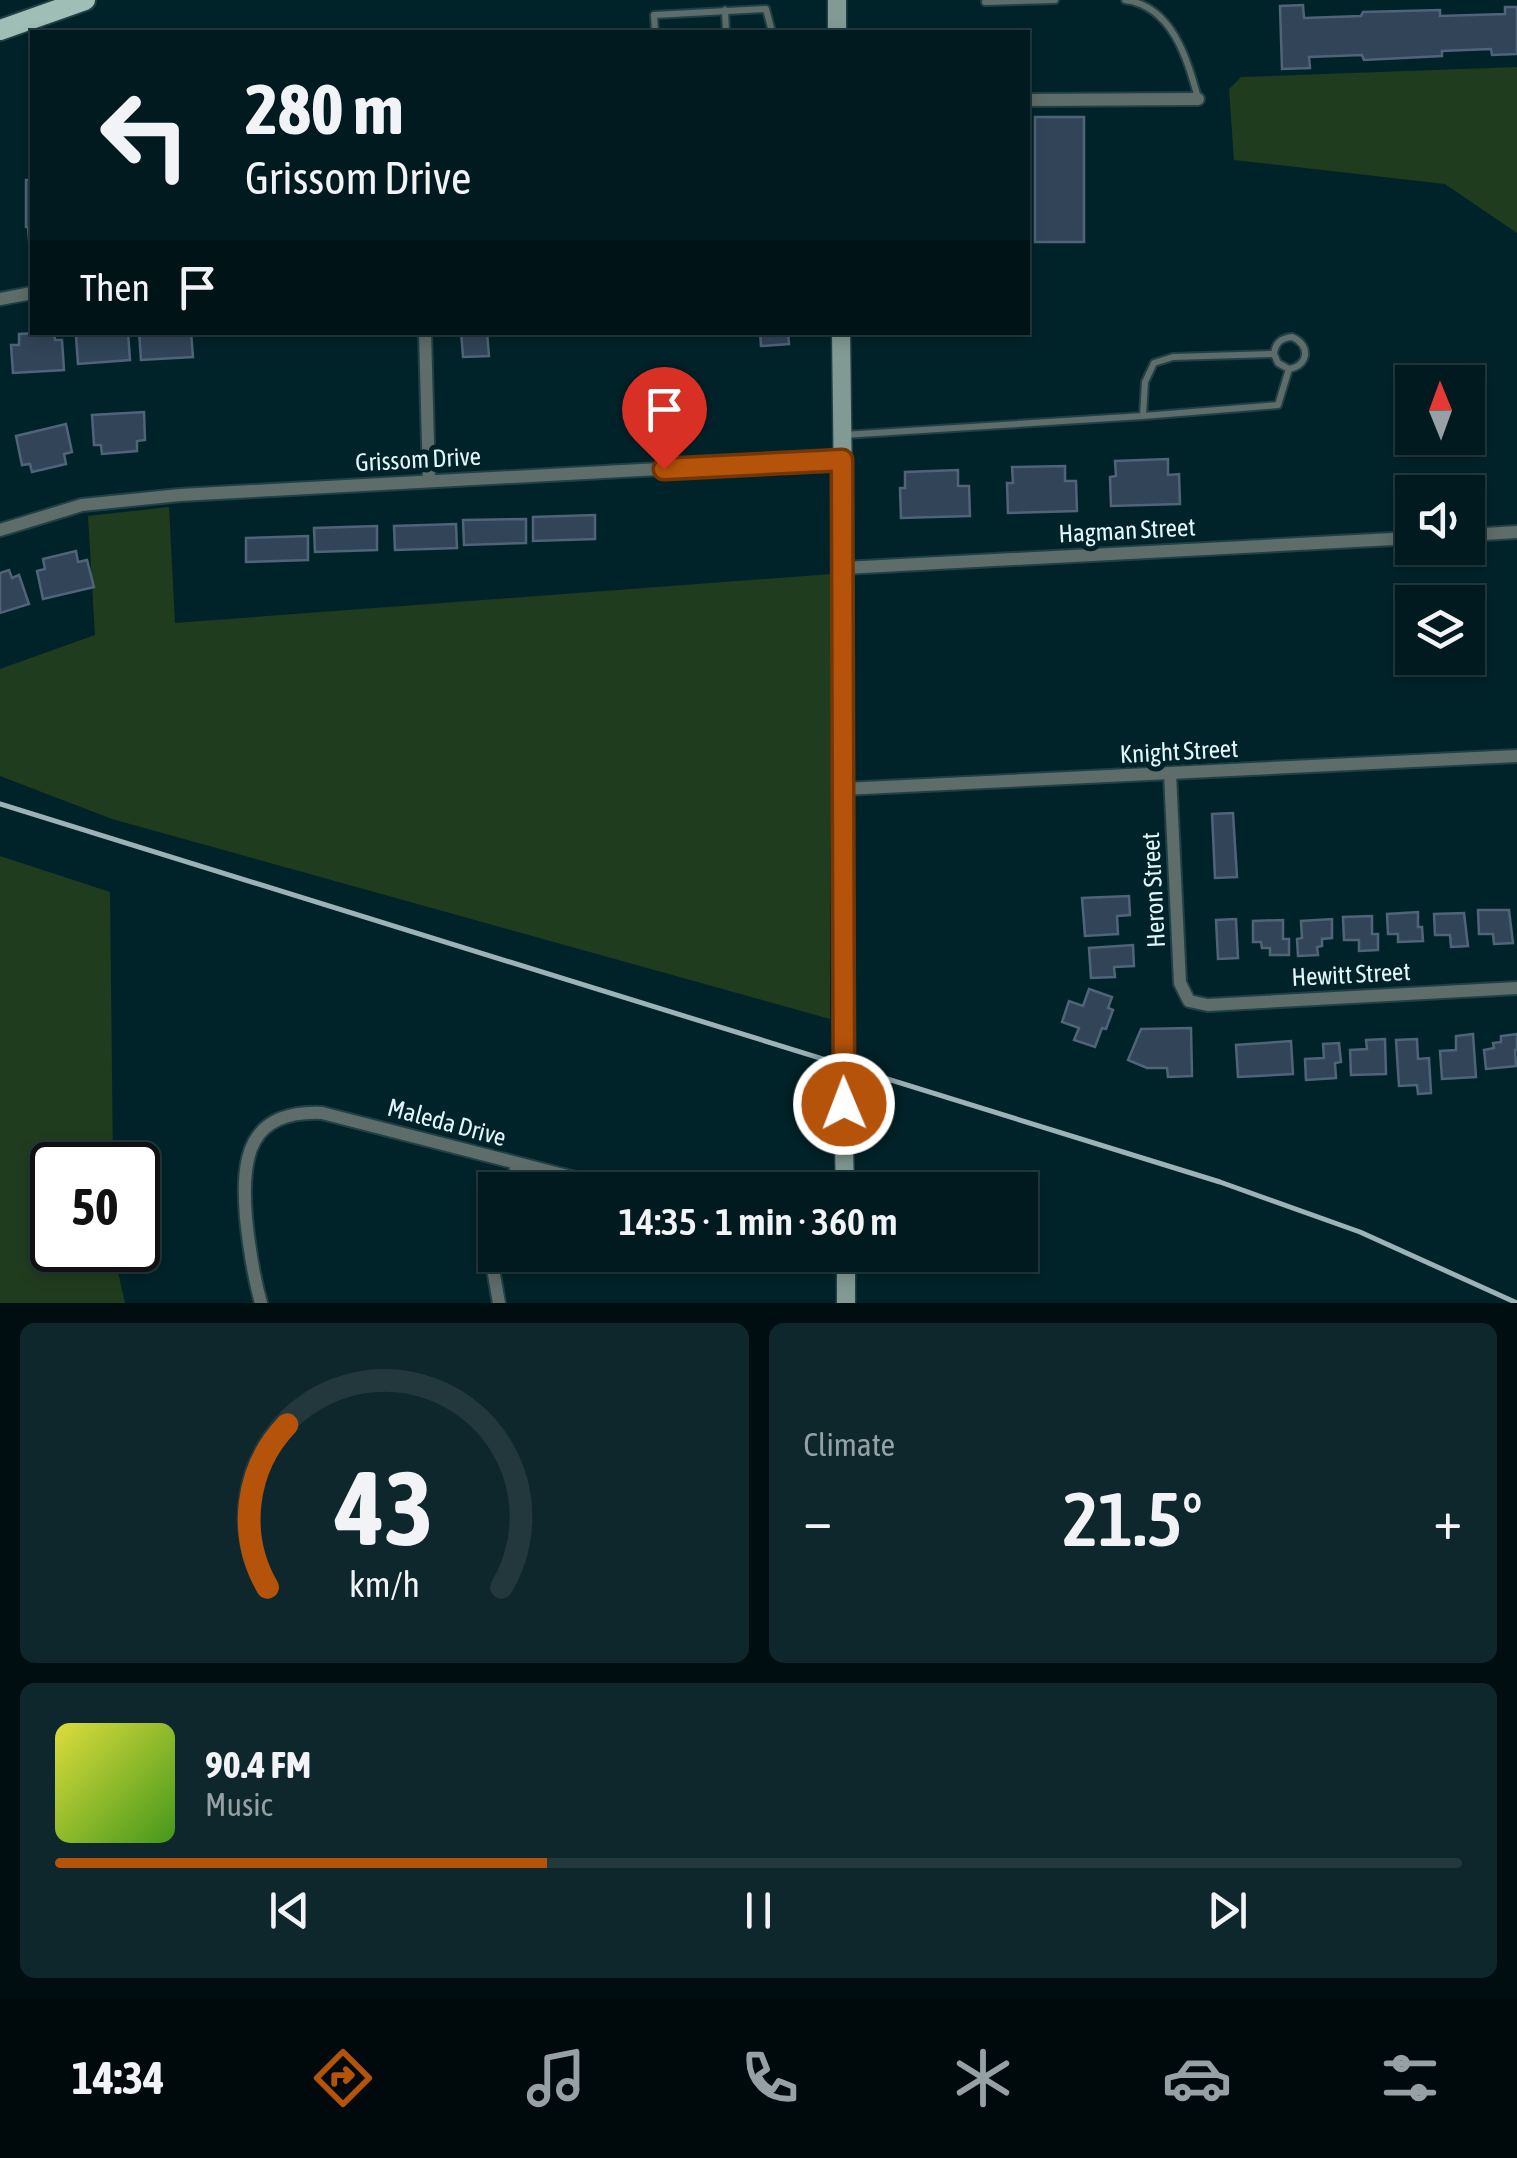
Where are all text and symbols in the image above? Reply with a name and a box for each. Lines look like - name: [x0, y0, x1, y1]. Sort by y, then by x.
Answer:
- text: 280 m: [245, 69, 404, 149]
- icon: left: [80, 70, 210, 200]
- text: Grissom Drive: [245, 152, 471, 204]
- icon: arrive: [170, 260, 225, 315]
- text: Then: [80, 266, 150, 309]
- north arrow: [1395, 365, 1485, 455]
- map controls: [1395, 365, 1485, 675]
- pin: [622, 367, 707, 470]
- icon: arrive: [637, 382, 692, 437]
- street label: Grissom Drive: [354, 442, 482, 476]
- button: sound: [1395, 475, 1485, 565]
- street label: Hagman Street: [1058, 512, 1196, 548]
- button: layers: [1395, 585, 1485, 675]
- street label: Knight Street: [1119, 734, 1239, 768]
- street label: Heron Street: [1136, 832, 1170, 948]
- street label: Hewitt Street: [1291, 957, 1411, 991]
- position arrow: [792, 1052, 896, 1156]
- street label: Maleda Drive: [385, 1093, 509, 1151]
- speed limit sign: 50: [30, 1142, 160, 1272]
- text: 14:35 · 1 min · 360 m: [618, 1200, 898, 1243]
- text: Climate: [804, 1426, 895, 1463]
- text: 43: [334, 1448, 433, 1567]
- text: 21.5°: [1063, 1476, 1203, 1562]
- text: −: [804, 1488, 832, 1551]
- text: +: [1433, 1488, 1462, 1551]
- text: km/h: [349, 1564, 420, 1605]
- text: 90.4 FM: [205, 1743, 311, 1786]
- text: Music: [205, 1786, 272, 1823]
- icon: previous: [262, 1883, 317, 1938]
- icon: pause: [731, 1883, 786, 1938]
- icon: next: [1200, 1883, 1255, 1938]
- icon: directions: [308, 2043, 378, 2113]
- icon: music: [521, 2043, 591, 2113]
- icon: phone: [735, 2043, 805, 2113]
- icon: climate: [948, 2043, 1018, 2113]
- icon: car: [1162, 2043, 1232, 2113]
- icon: filters: [1375, 2043, 1445, 2113]
- text: 14:34: [72, 2052, 164, 2104]

